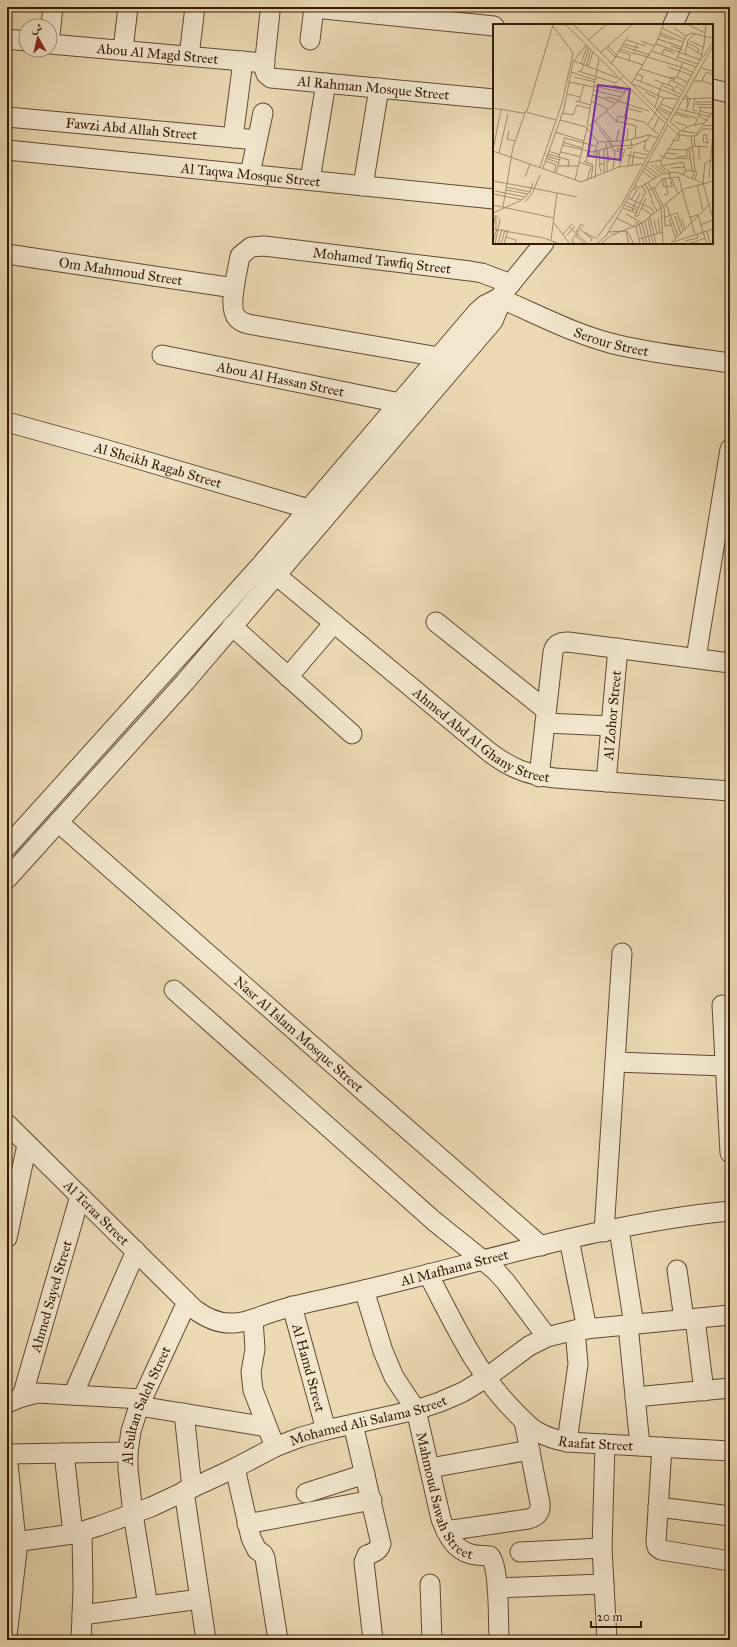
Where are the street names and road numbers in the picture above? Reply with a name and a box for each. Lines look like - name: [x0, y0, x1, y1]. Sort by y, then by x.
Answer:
- street label: Abou Al Magd Street: [95, 40, 219, 68]
- street label: Al Rahman Mosque Street: [296, 72, 450, 104]
- street label: Fawzi Abd Allah Street: [65, 114, 198, 143]
- street label: Al Taqwa Mosque Street: [179, 159, 321, 191]
- street label: Mohamed Tawfiq Street: [312, 244, 452, 278]
- street label: Om Mahmoud Street: [58, 254, 184, 289]
- street label: Serour Street: [571, 324, 650, 360]
- street label: Abou Al Hassan Street: [214, 358, 346, 401]
- street label: Al Sheikh Ragab Street: [91, 438, 224, 492]
- street label: Al Zohor Street: [600, 670, 625, 762]
- street label: Ahmed Abd Al Ghany Street: [408, 683, 551, 786]
- street label: Nasr Al Islam Mosque Street: [230, 973, 367, 1096]
- street label: Al Teraa Street: [59, 1176, 133, 1249]
- street label: Ahmed Sayed Street: [27, 1238, 76, 1355]
- street label: Al Mafhama Street: [398, 1246, 510, 1290]
- street label: Al Hamd Street: [288, 1321, 329, 1414]
- street label: Al Sultan Saleh Street: [120, 1343, 174, 1467]
- street label: Mohamed Ali Salama Street: [287, 1392, 450, 1450]
- street label: Mahmoud Sawah Street: [412, 1430, 475, 1563]
- street label: Raafat Street: [556, 1432, 634, 1455]

